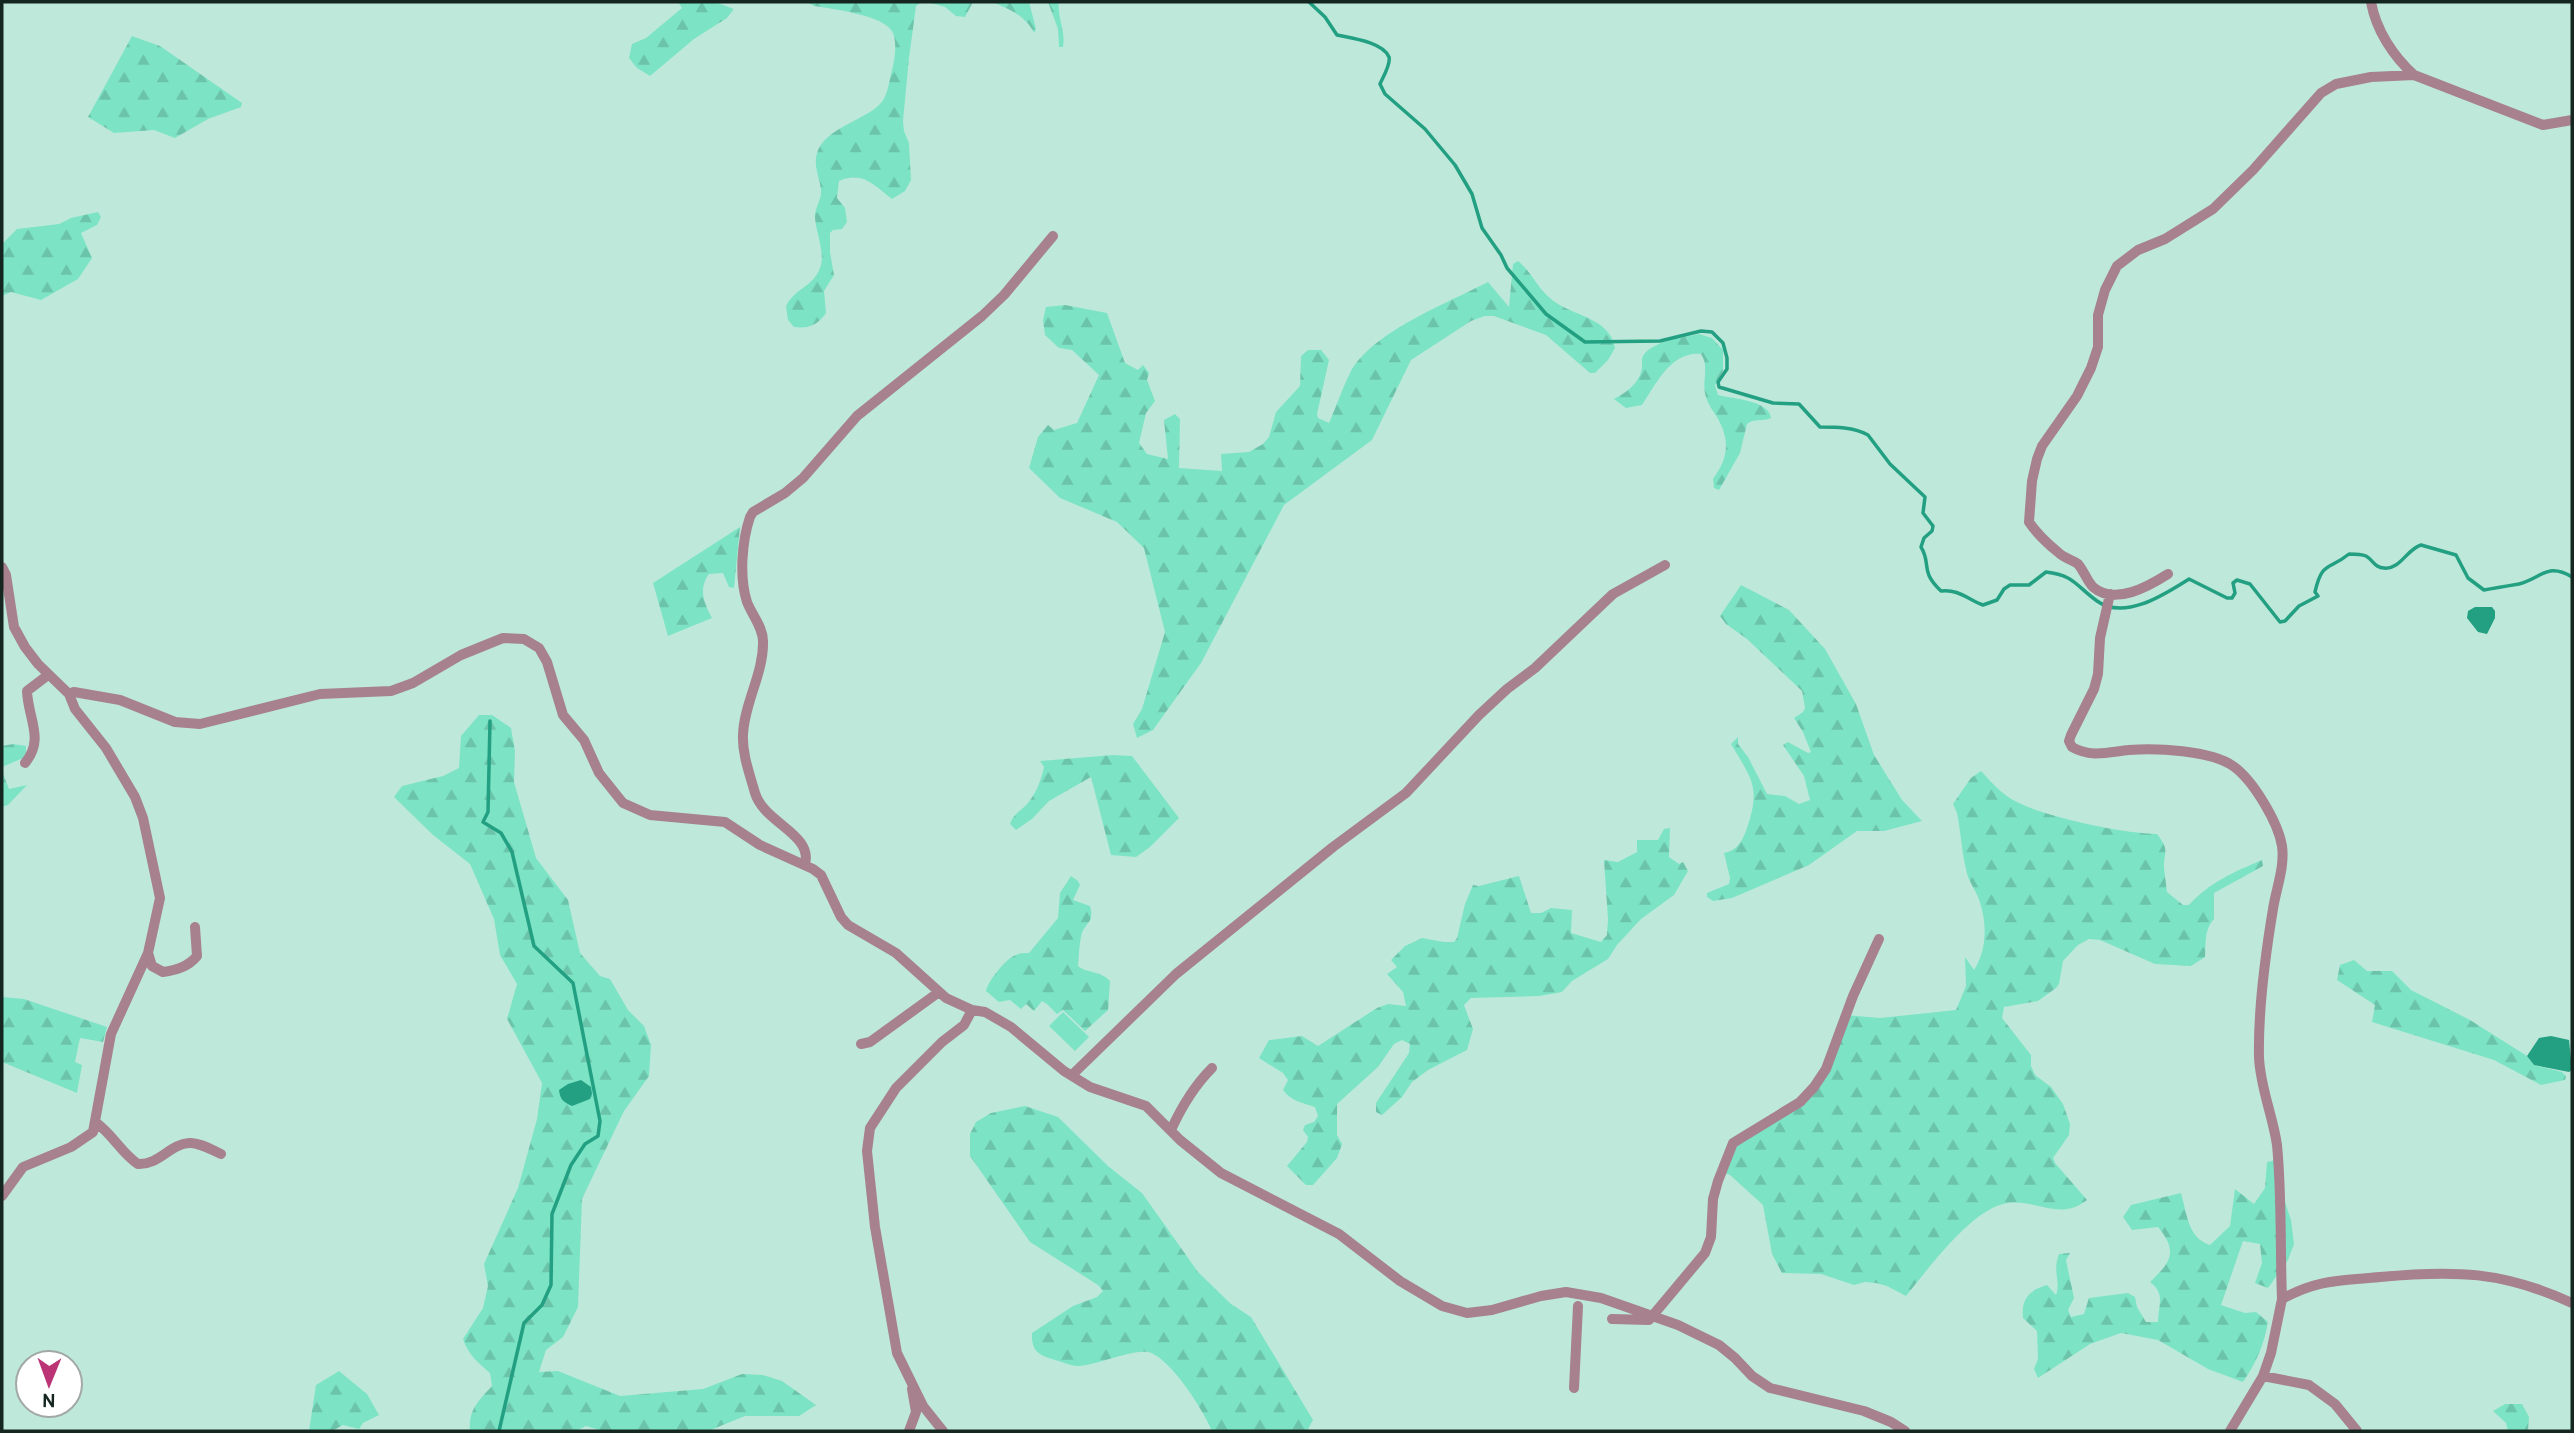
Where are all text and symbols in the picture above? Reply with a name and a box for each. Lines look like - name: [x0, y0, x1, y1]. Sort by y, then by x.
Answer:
- north arrow: [14, 1349, 84, 1419]
- text: N: [42, 1387, 56, 1411]

